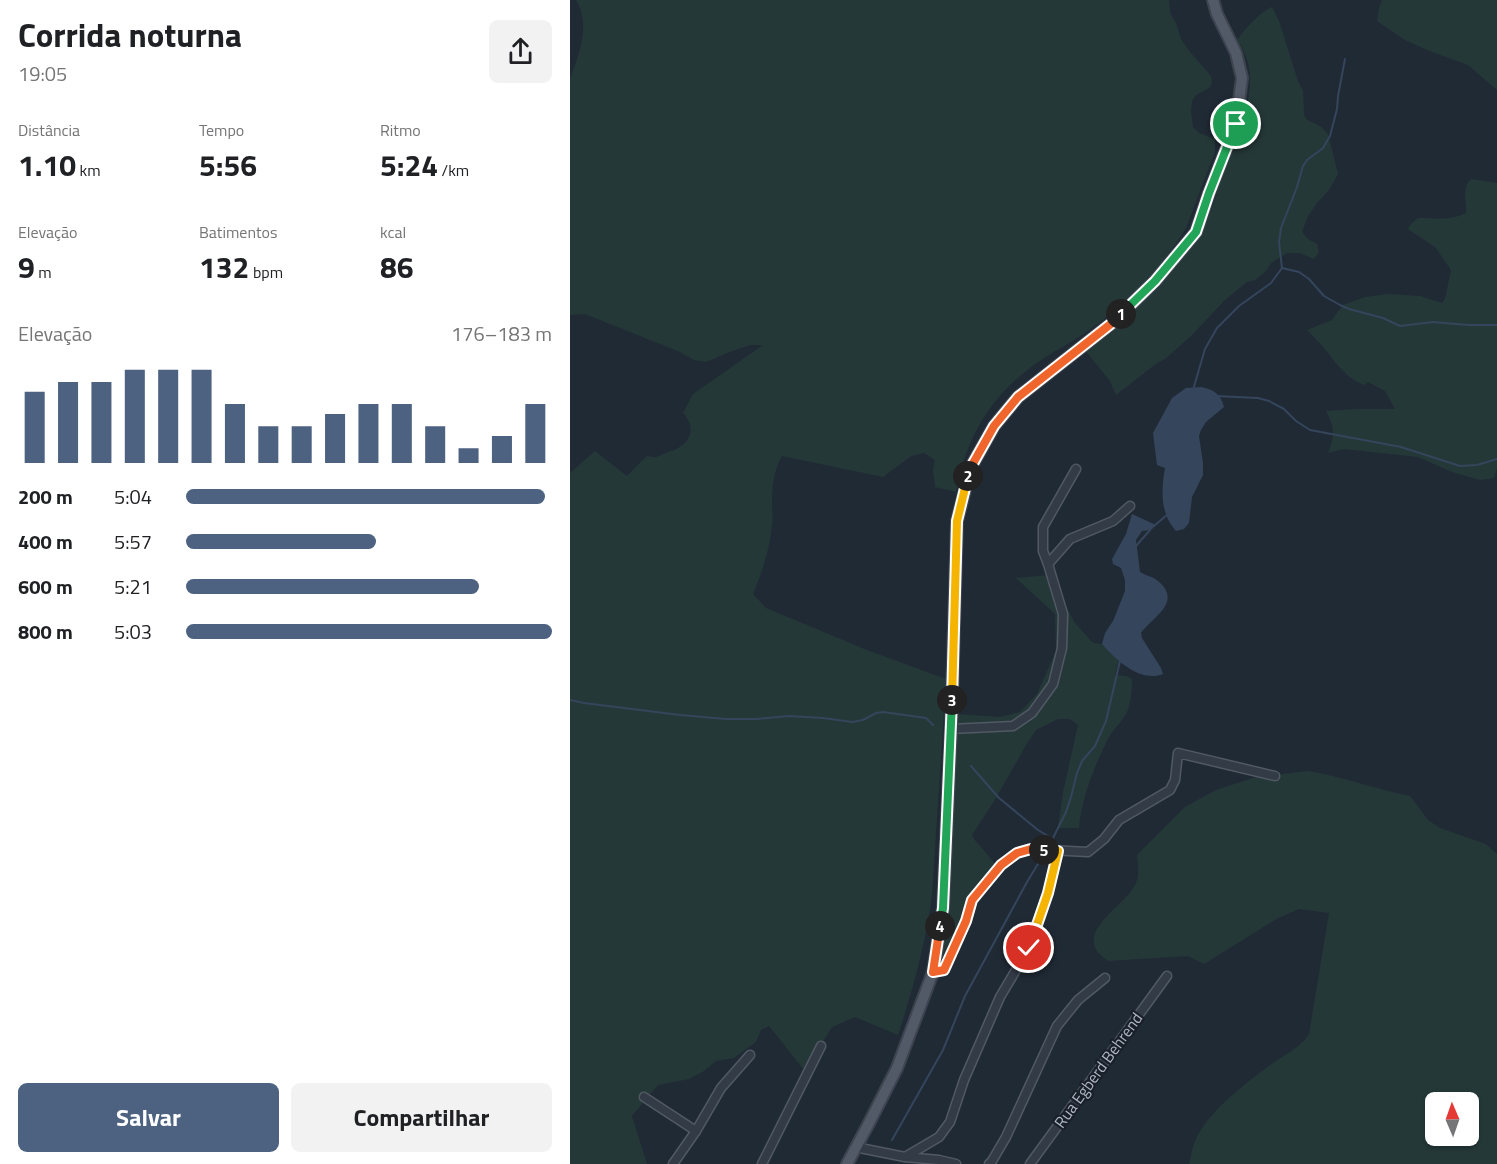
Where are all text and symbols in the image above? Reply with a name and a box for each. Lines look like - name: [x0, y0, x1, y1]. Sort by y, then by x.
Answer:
- text: Corrida noturna: [18, 10, 242, 60]
- button: share: [489, 20, 552, 83]
- text: 19:05: [18, 58, 67, 89]
- pin: [1210, 98, 1261, 149]
- icon: arrive: [1219, 107, 1252, 140]
- text: Distância: [18, 118, 80, 142]
- text: Tempo: [199, 118, 244, 142]
- text: Ritmo: [380, 118, 421, 142]
- text: 1.10: [18, 142, 76, 188]
- text: 5:56: [199, 142, 257, 188]
- text: 5:24: [380, 142, 438, 188]
- text: km: [76, 158, 101, 182]
- text: /km: [438, 158, 469, 182]
- text: Elevação: [18, 220, 78, 244]
- text: Batimentos: [199, 220, 278, 244]
- text: kcal: [380, 220, 406, 244]
- text: 9: [18, 244, 35, 290]
- text: 132: [199, 244, 249, 290]
- text: 86: [380, 244, 414, 290]
- text: m: [35, 260, 52, 284]
- text: bpm: [249, 260, 283, 284]
- pin: 1: [1106, 299, 1136, 329]
- text: 1: [1117, 302, 1125, 326]
- text: Elevação: [18, 318, 92, 349]
- text: 176–183 m: [451, 318, 552, 349]
- pin: 2: [953, 461, 983, 491]
- text: 2: [964, 464, 972, 488]
- text: 200 m: [18, 481, 73, 512]
- text: 5:04: [114, 481, 152, 512]
- text: 400 m: [18, 526, 73, 557]
- text: 5:57: [114, 526, 152, 557]
- text: 600 m: [18, 571, 73, 602]
- text: 5:21: [114, 571, 152, 602]
- text: 800 m: [18, 616, 73, 647]
- text: 5:03: [114, 616, 152, 647]
- pin: 3: [937, 685, 967, 715]
- text: 3: [948, 688, 956, 712]
- pin: 5: [1029, 835, 1059, 865]
- text: 5: [1040, 838, 1048, 862]
- pin: 4: [925, 911, 955, 941]
- text: 4: [936, 914, 944, 938]
- pin: [1003, 922, 1054, 973]
- icon: check: [1012, 931, 1045, 964]
- street label: Rua Egberd Behrend: [1048, 1007, 1148, 1133]
- button: Salvar: [18, 1083, 279, 1152]
- button: Compartilhar: [291, 1083, 552, 1152]
- north arrow: [1425, 1092, 1479, 1146]
- map controls: [1425, 1092, 1479, 1146]

